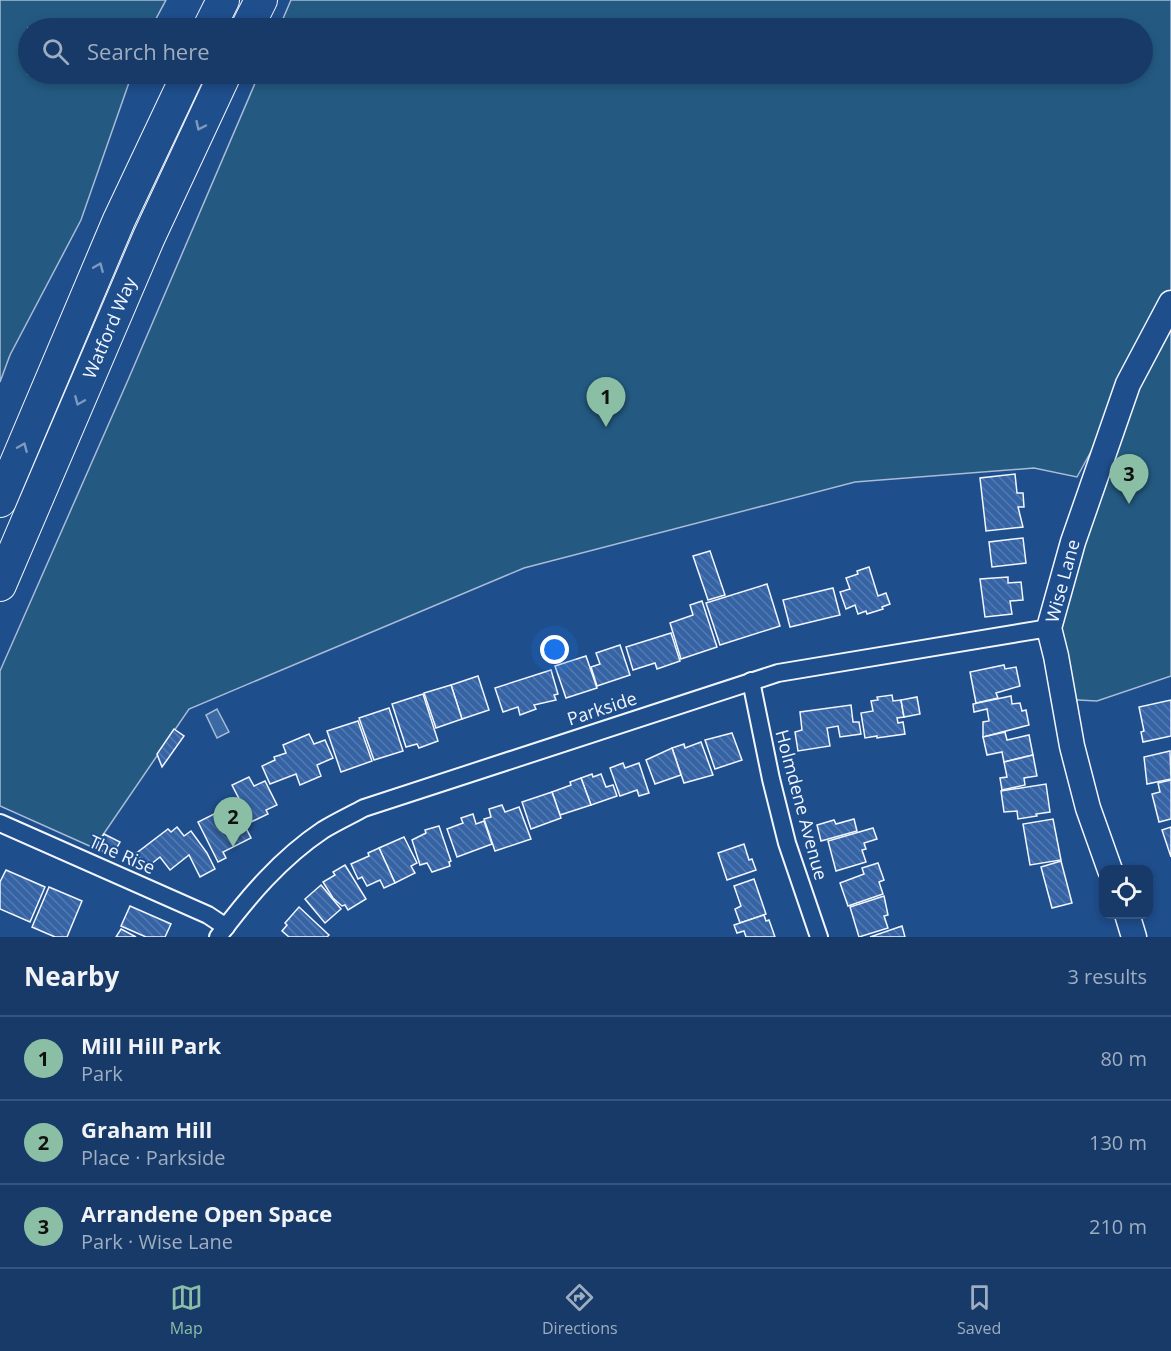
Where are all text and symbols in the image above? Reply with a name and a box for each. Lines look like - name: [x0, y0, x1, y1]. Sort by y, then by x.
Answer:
- search box: [18, 18, 1153, 84]
- icon: search: [39, 35, 72, 68]
- text: Search here: [87, 36, 210, 66]
- one-way arrow: [195, 120, 207, 131]
- one-way arrow: [92, 263, 104, 274]
- street label: Watford Way: [77, 272, 142, 382]
- pin: 1: [586, 378, 626, 427]
- one-way arrow: [74, 394, 86, 405]
- one-way arrow: [16, 442, 28, 453]
- pin: 3: [1110, 454, 1148, 504]
- street label: Wise Lane: [1039, 537, 1085, 625]
- your location: [540, 635, 569, 664]
- street label: Parkside: [564, 686, 640, 731]
- street label: Holmdene Avenue: [770, 727, 834, 883]
- pin: 2: [214, 798, 252, 847]
- street label: The Rise: [86, 829, 159, 879]
- map controls: [1099, 865, 1153, 919]
- button: locate: [1099, 865, 1153, 919]
- text: Nearby: [24, 958, 119, 994]
- text: 3 results: [1067, 963, 1147, 990]
- text: Mill Hill Park: [81, 1030, 221, 1060]
- text: 1: [38, 1045, 49, 1072]
- text: 80 m: [1100, 1045, 1147, 1072]
- text: Park: [81, 1060, 123, 1087]
- text: Graham Hill: [81, 1114, 212, 1144]
- text: 2: [38, 1129, 49, 1156]
- text: 130 m: [1089, 1129, 1147, 1156]
- text: Place · Parkside: [81, 1144, 226, 1171]
- text: Arrandene Open Space: [81, 1198, 332, 1228]
- text: 3: [38, 1213, 49, 1240]
- text: 210 m: [1089, 1213, 1147, 1240]
- text: Park · Wise Lane: [81, 1228, 233, 1255]
- tab: Map: [170, 1281, 203, 1339]
- tab: Directions: [542, 1281, 618, 1339]
- tab: Saved: [957, 1281, 1001, 1339]

